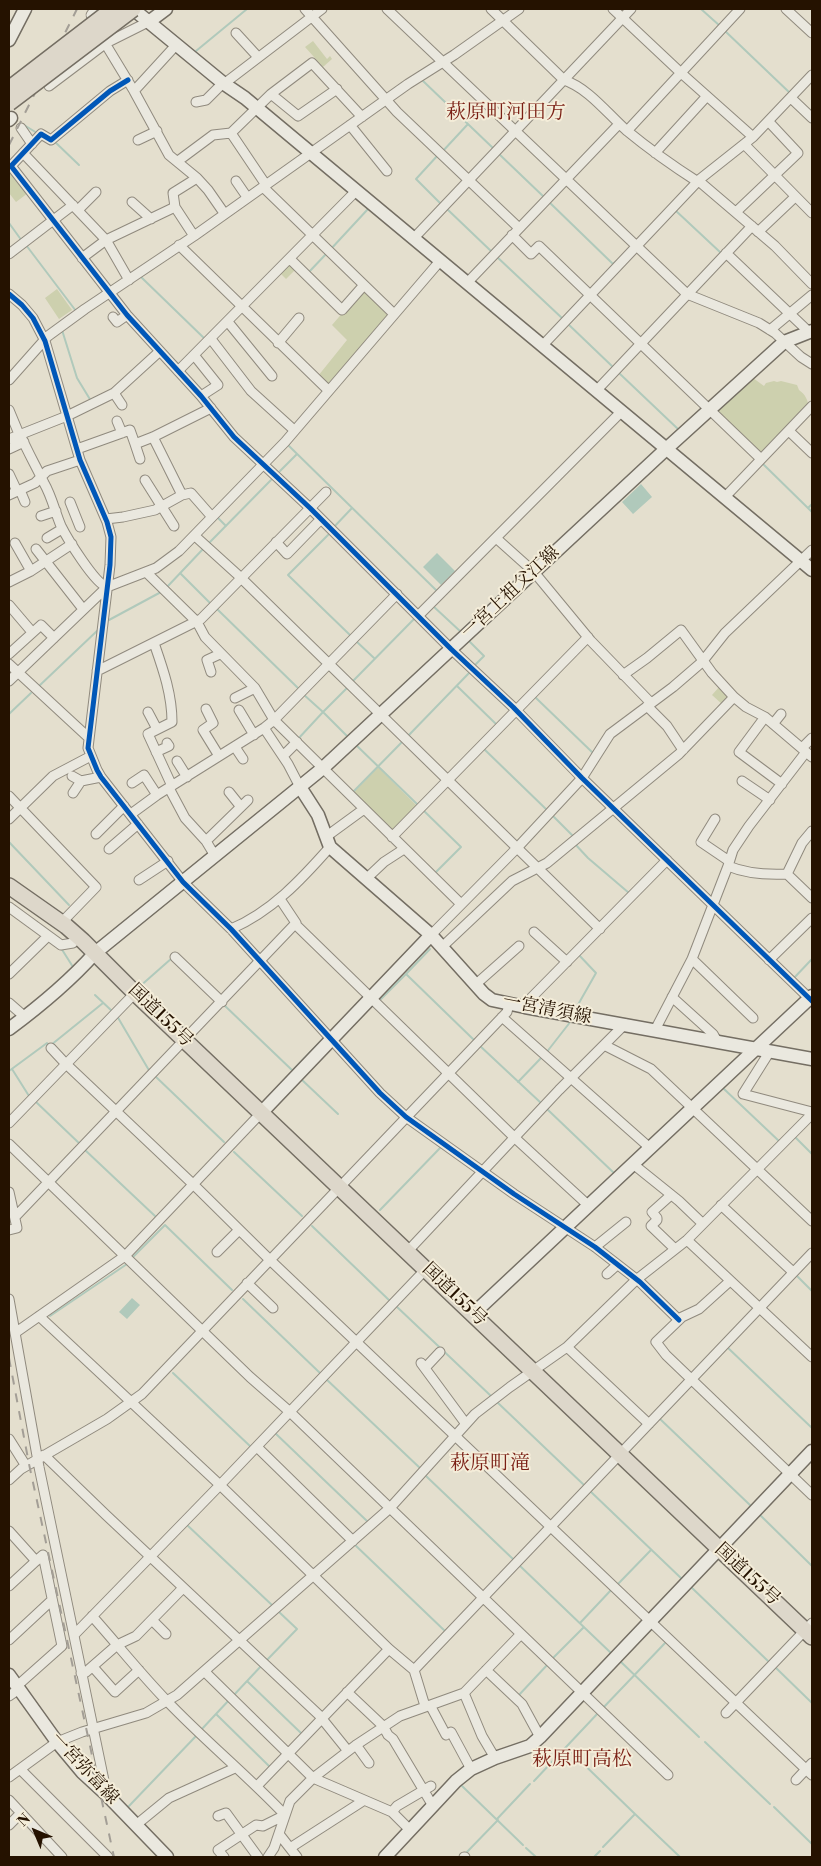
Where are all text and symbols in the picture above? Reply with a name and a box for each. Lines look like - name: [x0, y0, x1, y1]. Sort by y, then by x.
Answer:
- district label: 萩原町河田方: [446, 101, 566, 125]
- street label: 一宮上祖父江線: [458, 542, 564, 644]
- street label: 国道155号: [123, 980, 197, 1052]
- street label: 一宮清須線: [501, 991, 593, 1029]
- street label: 国道155号: [417, 1259, 491, 1331]
- district label: 萩原町滝: [450, 1452, 530, 1476]
- street label: 国道155号: [710, 1539, 784, 1611]
- street label: 一宮弥富線: [45, 1729, 123, 1809]
- district label: 萩原町高松: [532, 1748, 632, 1772]
- north arrow: [10, 1806, 60, 1856]
- text: N: [14, 1810, 35, 1831]

